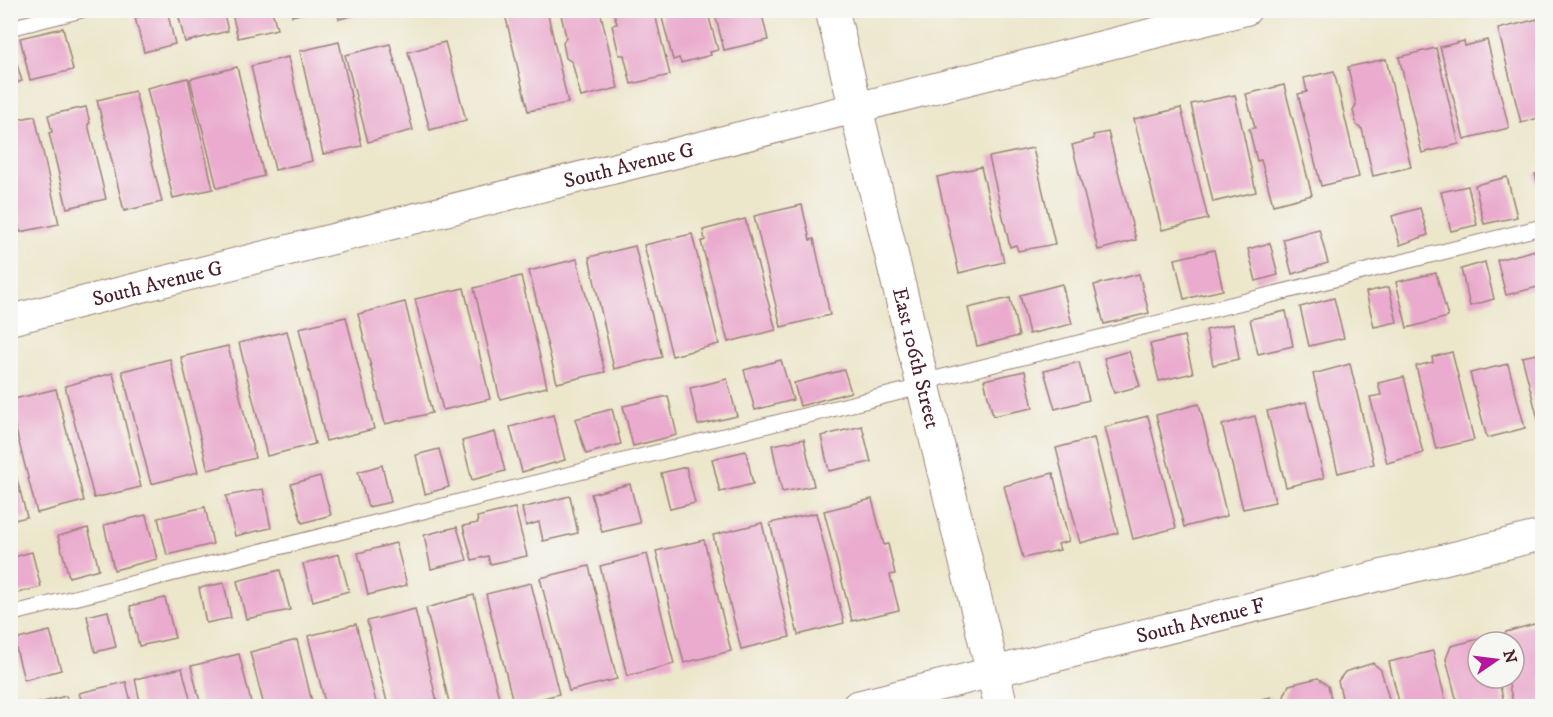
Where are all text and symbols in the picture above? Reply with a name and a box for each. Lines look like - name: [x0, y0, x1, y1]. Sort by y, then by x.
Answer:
- street label: South Avenue G: [561, 137, 697, 195]
- street label: South Avenue G: [90, 255, 226, 313]
- street label: East 106th Street: [886, 285, 945, 431]
- street label: South Avenue F: [1134, 593, 1268, 650]
- north arrow: [1466, 630, 1526, 690]
- text: N: [1498, 648, 1521, 665]

